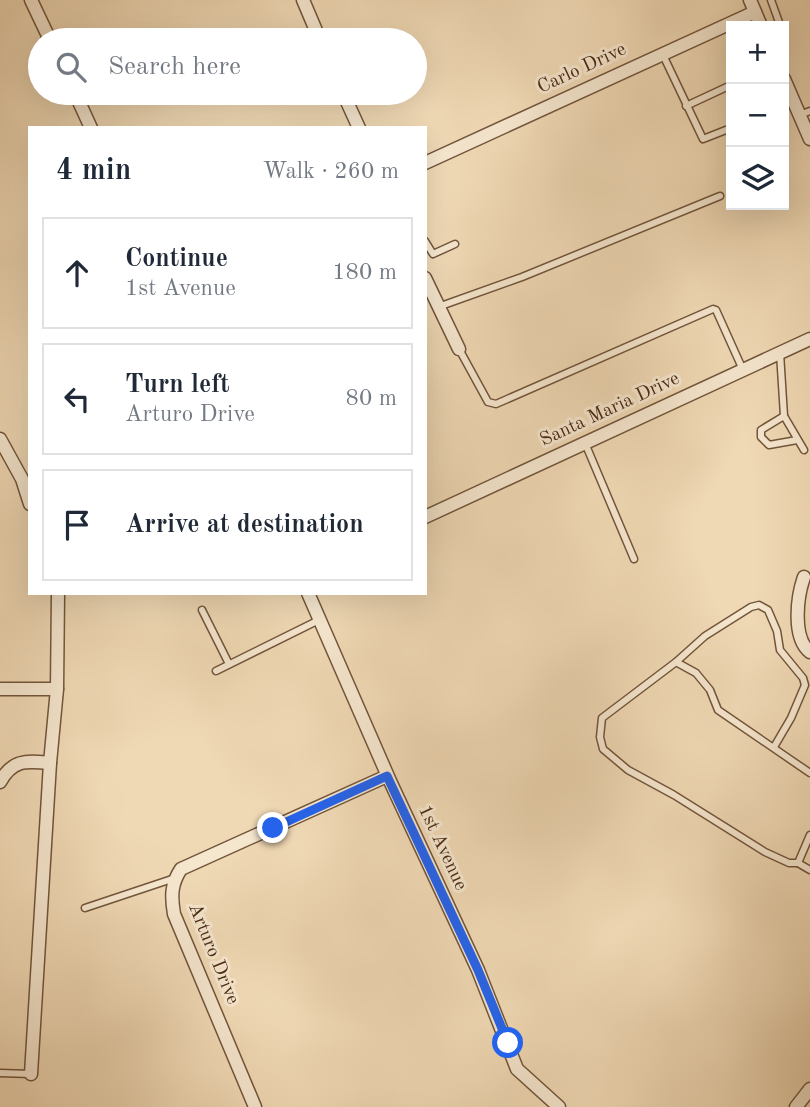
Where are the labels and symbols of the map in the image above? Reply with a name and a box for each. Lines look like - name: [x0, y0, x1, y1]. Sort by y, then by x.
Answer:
- street label: Carlo Drive: [535, 40, 629, 98]
- street label: Santa Maria Drive: [537, 369, 683, 451]
- street label: 1st Avenue: [414, 802, 470, 894]
- route end: [257, 812, 288, 843]
- street label: Arturo Drive: [184, 901, 242, 1007]
- route start: [492, 1027, 523, 1058]

